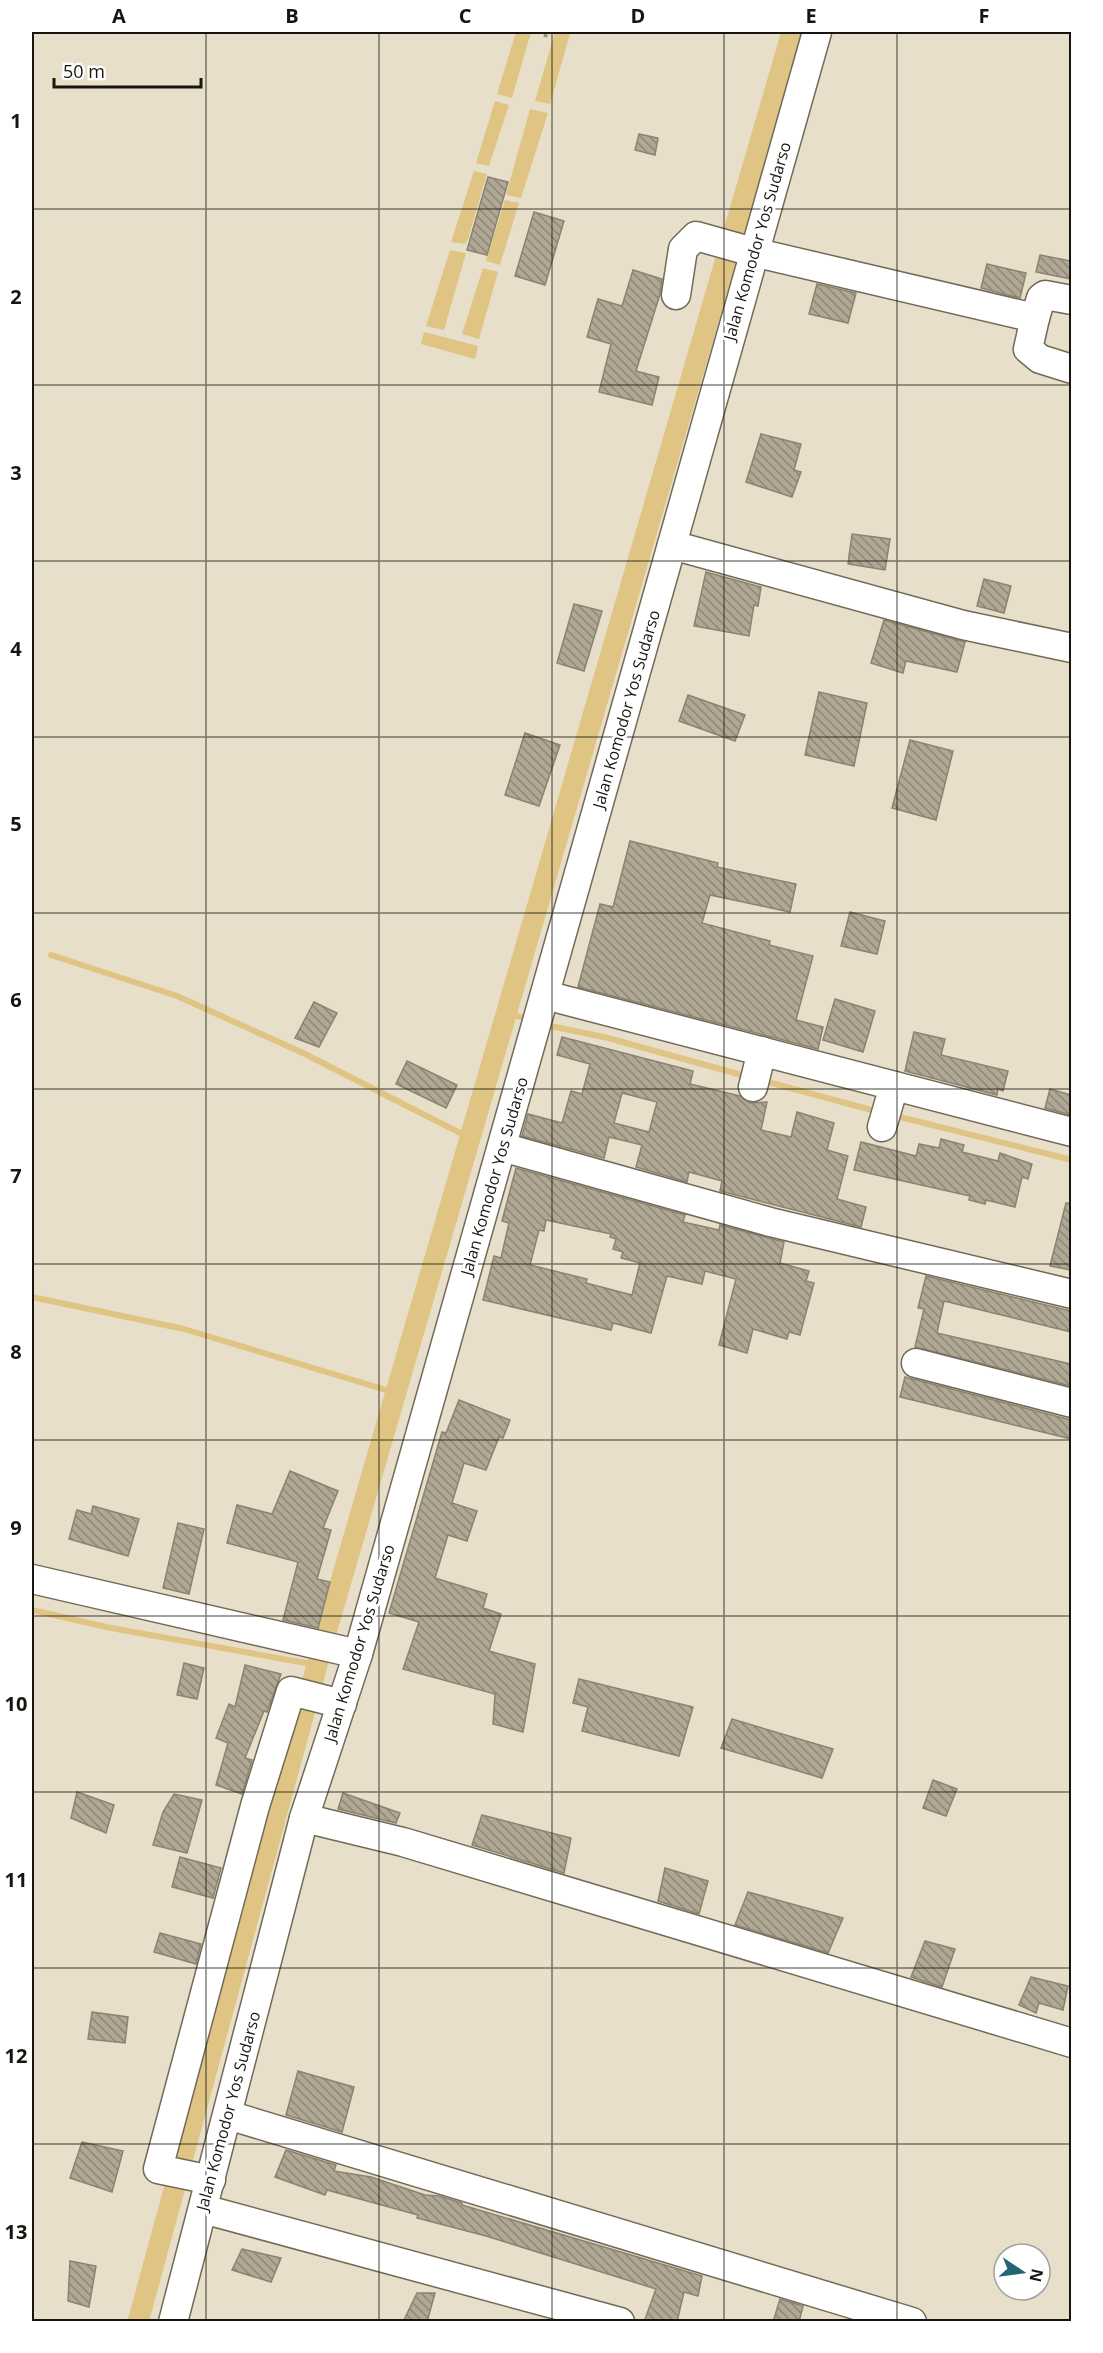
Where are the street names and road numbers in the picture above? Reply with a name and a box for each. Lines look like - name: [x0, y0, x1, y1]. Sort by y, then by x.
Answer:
- street label: Jalan Komodor Yos Sudarso: [718, 139, 796, 345]
- street label: Jalan Komodor Yos Sudarso: [587, 607, 665, 813]
- street label: Jalan Komodor Yos Sudarso: [455, 1074, 533, 1280]
- street label: Jalan Komodor Yos Sudarso: [318, 1542, 400, 1746]
- street label: Jalan Komodor Yos Sudarso: [190, 2009, 265, 2215]

